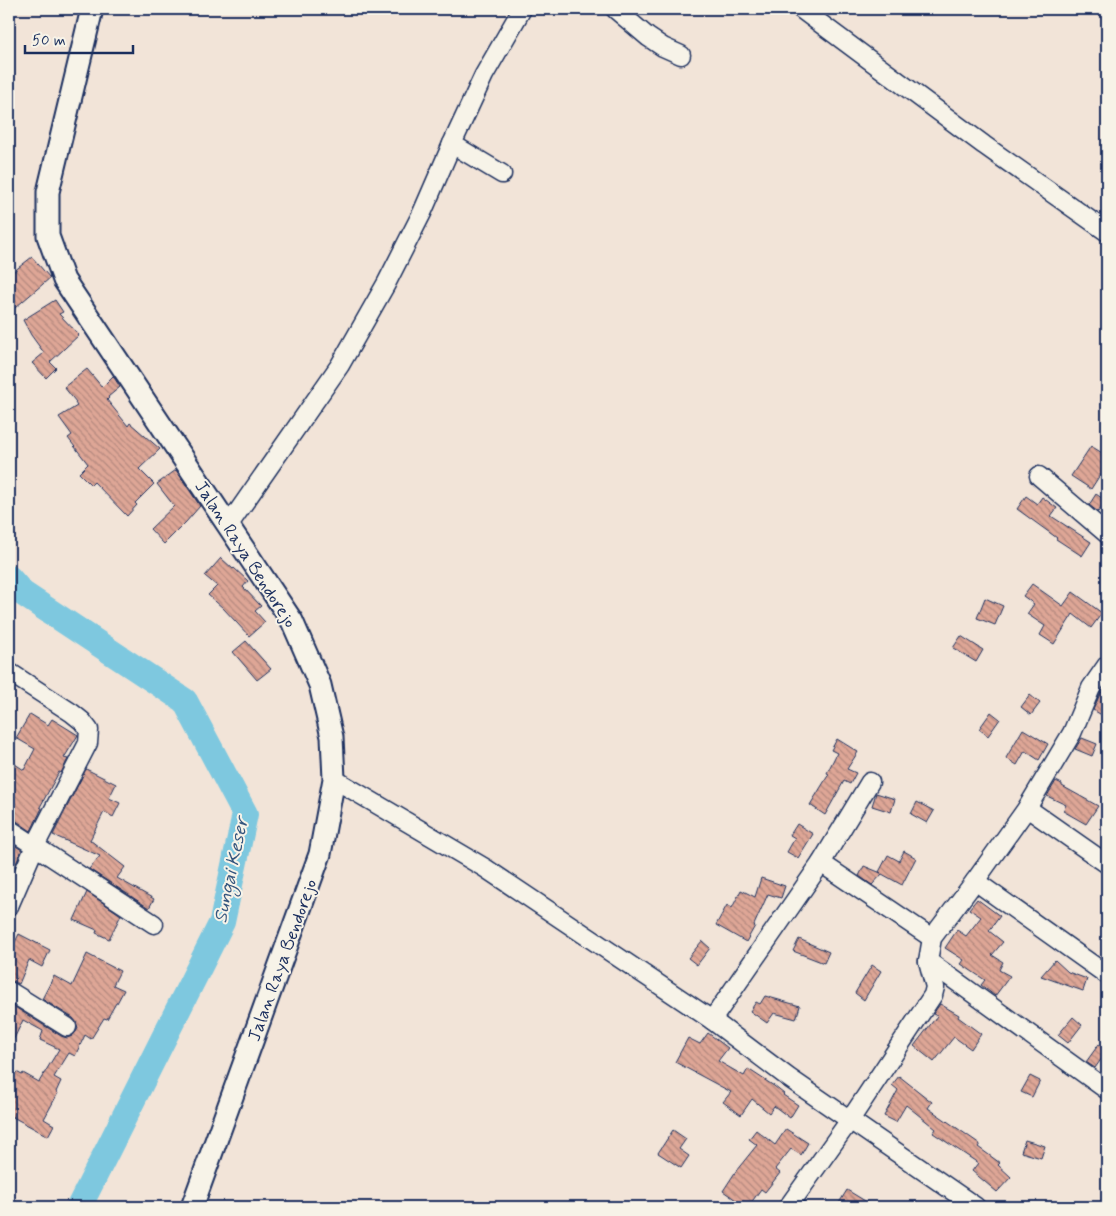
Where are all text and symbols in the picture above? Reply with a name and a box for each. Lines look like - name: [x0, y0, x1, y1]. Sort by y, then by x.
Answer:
- scale bar: [25, 22, 132, 54]
- text: 50 m: [32, 31, 66, 51]
- street label: Jalan Raya Bendorejo: [189, 476, 302, 633]
- water label: Sungai Keser: [208, 812, 257, 926]
- street label: Jalan Raya Bendorejo: [242, 876, 323, 1045]

